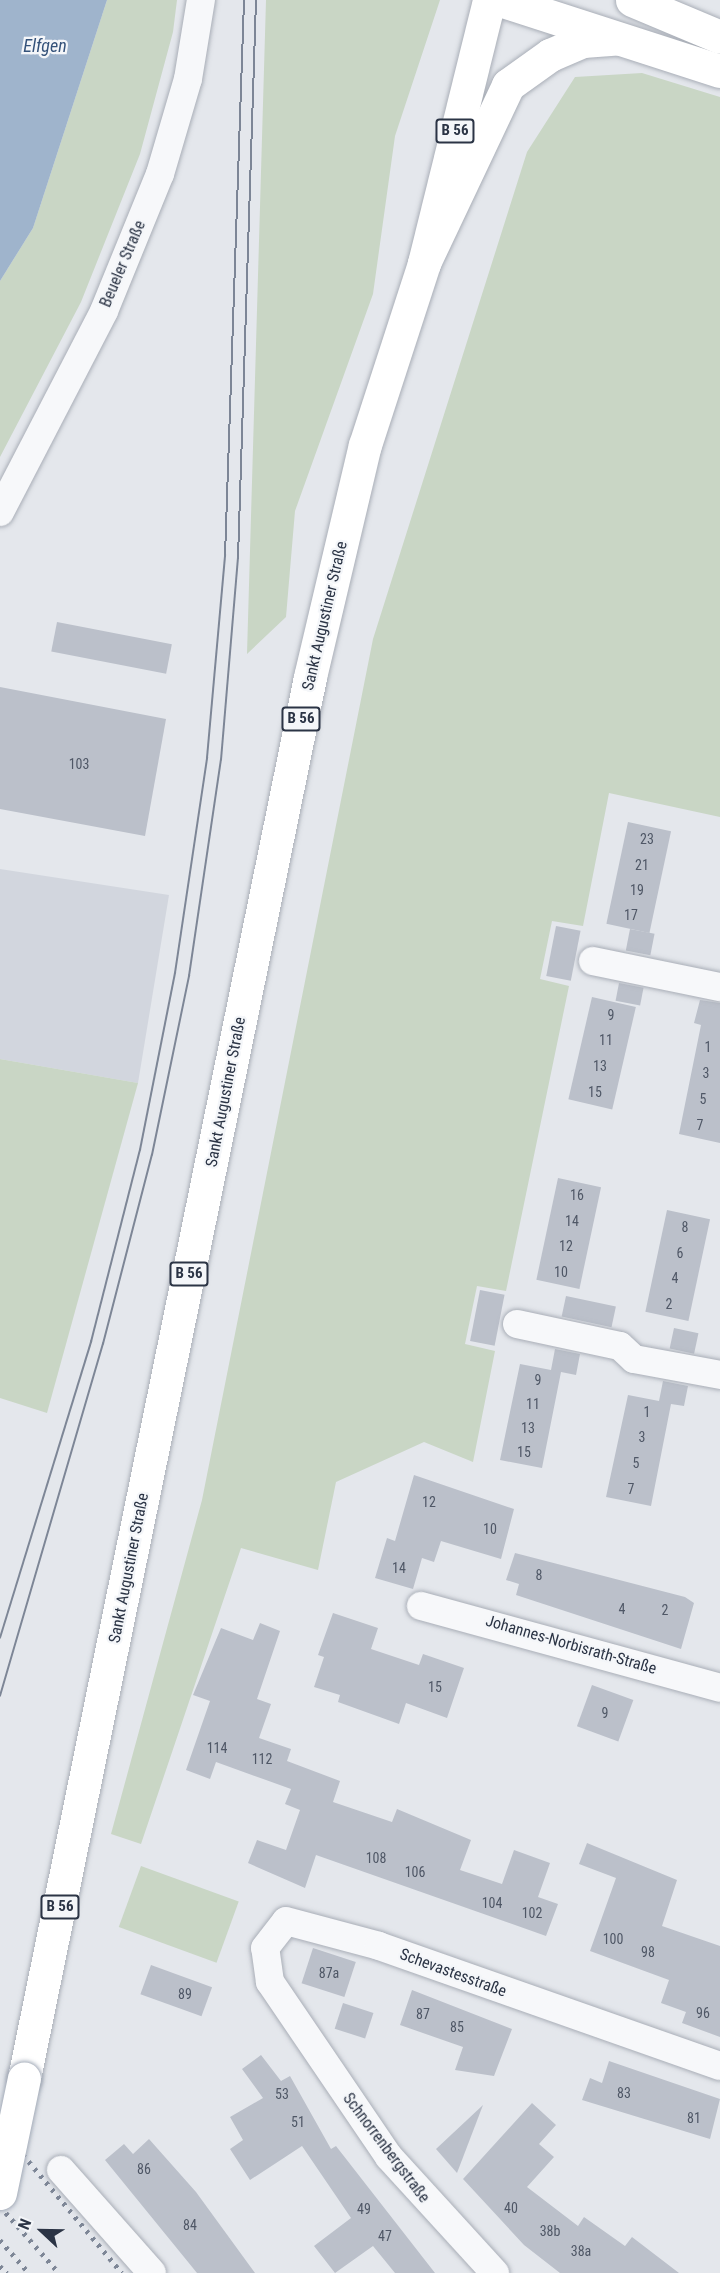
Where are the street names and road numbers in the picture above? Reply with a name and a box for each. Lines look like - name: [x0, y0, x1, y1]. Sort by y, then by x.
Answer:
- road number: B 56: [434, 119, 476, 143]
- street label: Beueler Straße: [96, 218, 150, 310]
- street label: Sankt Augustiner Straße: [299, 540, 351, 692]
- road number: B 56: [280, 707, 322, 731]
- street label: Sankt Augustiner Straße: [202, 1015, 250, 1169]
- road number: B 56: [168, 1262, 210, 1286]
- street label: Sankt Augustiner Straße: [105, 1491, 153, 1645]
- street label: Johannes-Norbisrath-Straße: [483, 1611, 659, 1679]
- road number: B 56: [39, 1895, 81, 1919]
- street label: Schevastesstraße: [397, 1945, 509, 2001]
- street label: Schnorrenbergstraße: [339, 2089, 433, 2207]

